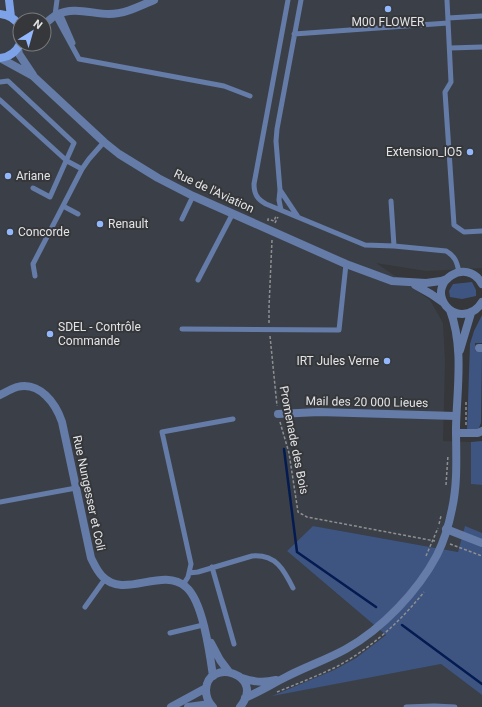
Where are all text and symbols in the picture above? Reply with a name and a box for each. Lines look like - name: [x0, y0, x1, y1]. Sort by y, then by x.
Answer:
- marker: M00 FLOWER: [383, 4, 393, 14]
- north arrow: [12, 12, 52, 52]
- place label: M00 FLOWER: [352, 15, 425, 29]
- text: N: [31, 17, 45, 32]
- place label: Extension_IO5: [386, 145, 462, 159]
- marker: Extension_IO5: [465, 147, 475, 157]
- street label: Rue de l'Aviation: [172, 166, 256, 216]
- place label: Ariane: [16, 169, 50, 183]
- marker: Ariane: [3, 171, 13, 181]
- place label: Renault: [108, 217, 148, 231]
- marker: Renault: [95, 219, 105, 229]
- place label: Concorde: [18, 225, 70, 239]
- marker: Concorde: [5, 227, 15, 237]
- place label: SDEL - Contrôle Commande: [58, 320, 141, 348]
- marker: SDEL - Contrôle Commande: [45, 329, 55, 339]
- place label: IRT Jules Verne: [296, 354, 379, 368]
- marker: IRT Jules Verne: [382, 356, 392, 366]
- street label: Promenade des Bois: [277, 385, 311, 495]
- street label: Mail des 20 000 Lieues: [306, 394, 428, 410]
- street label: Rue Nungesser et Coli: [70, 434, 108, 552]

